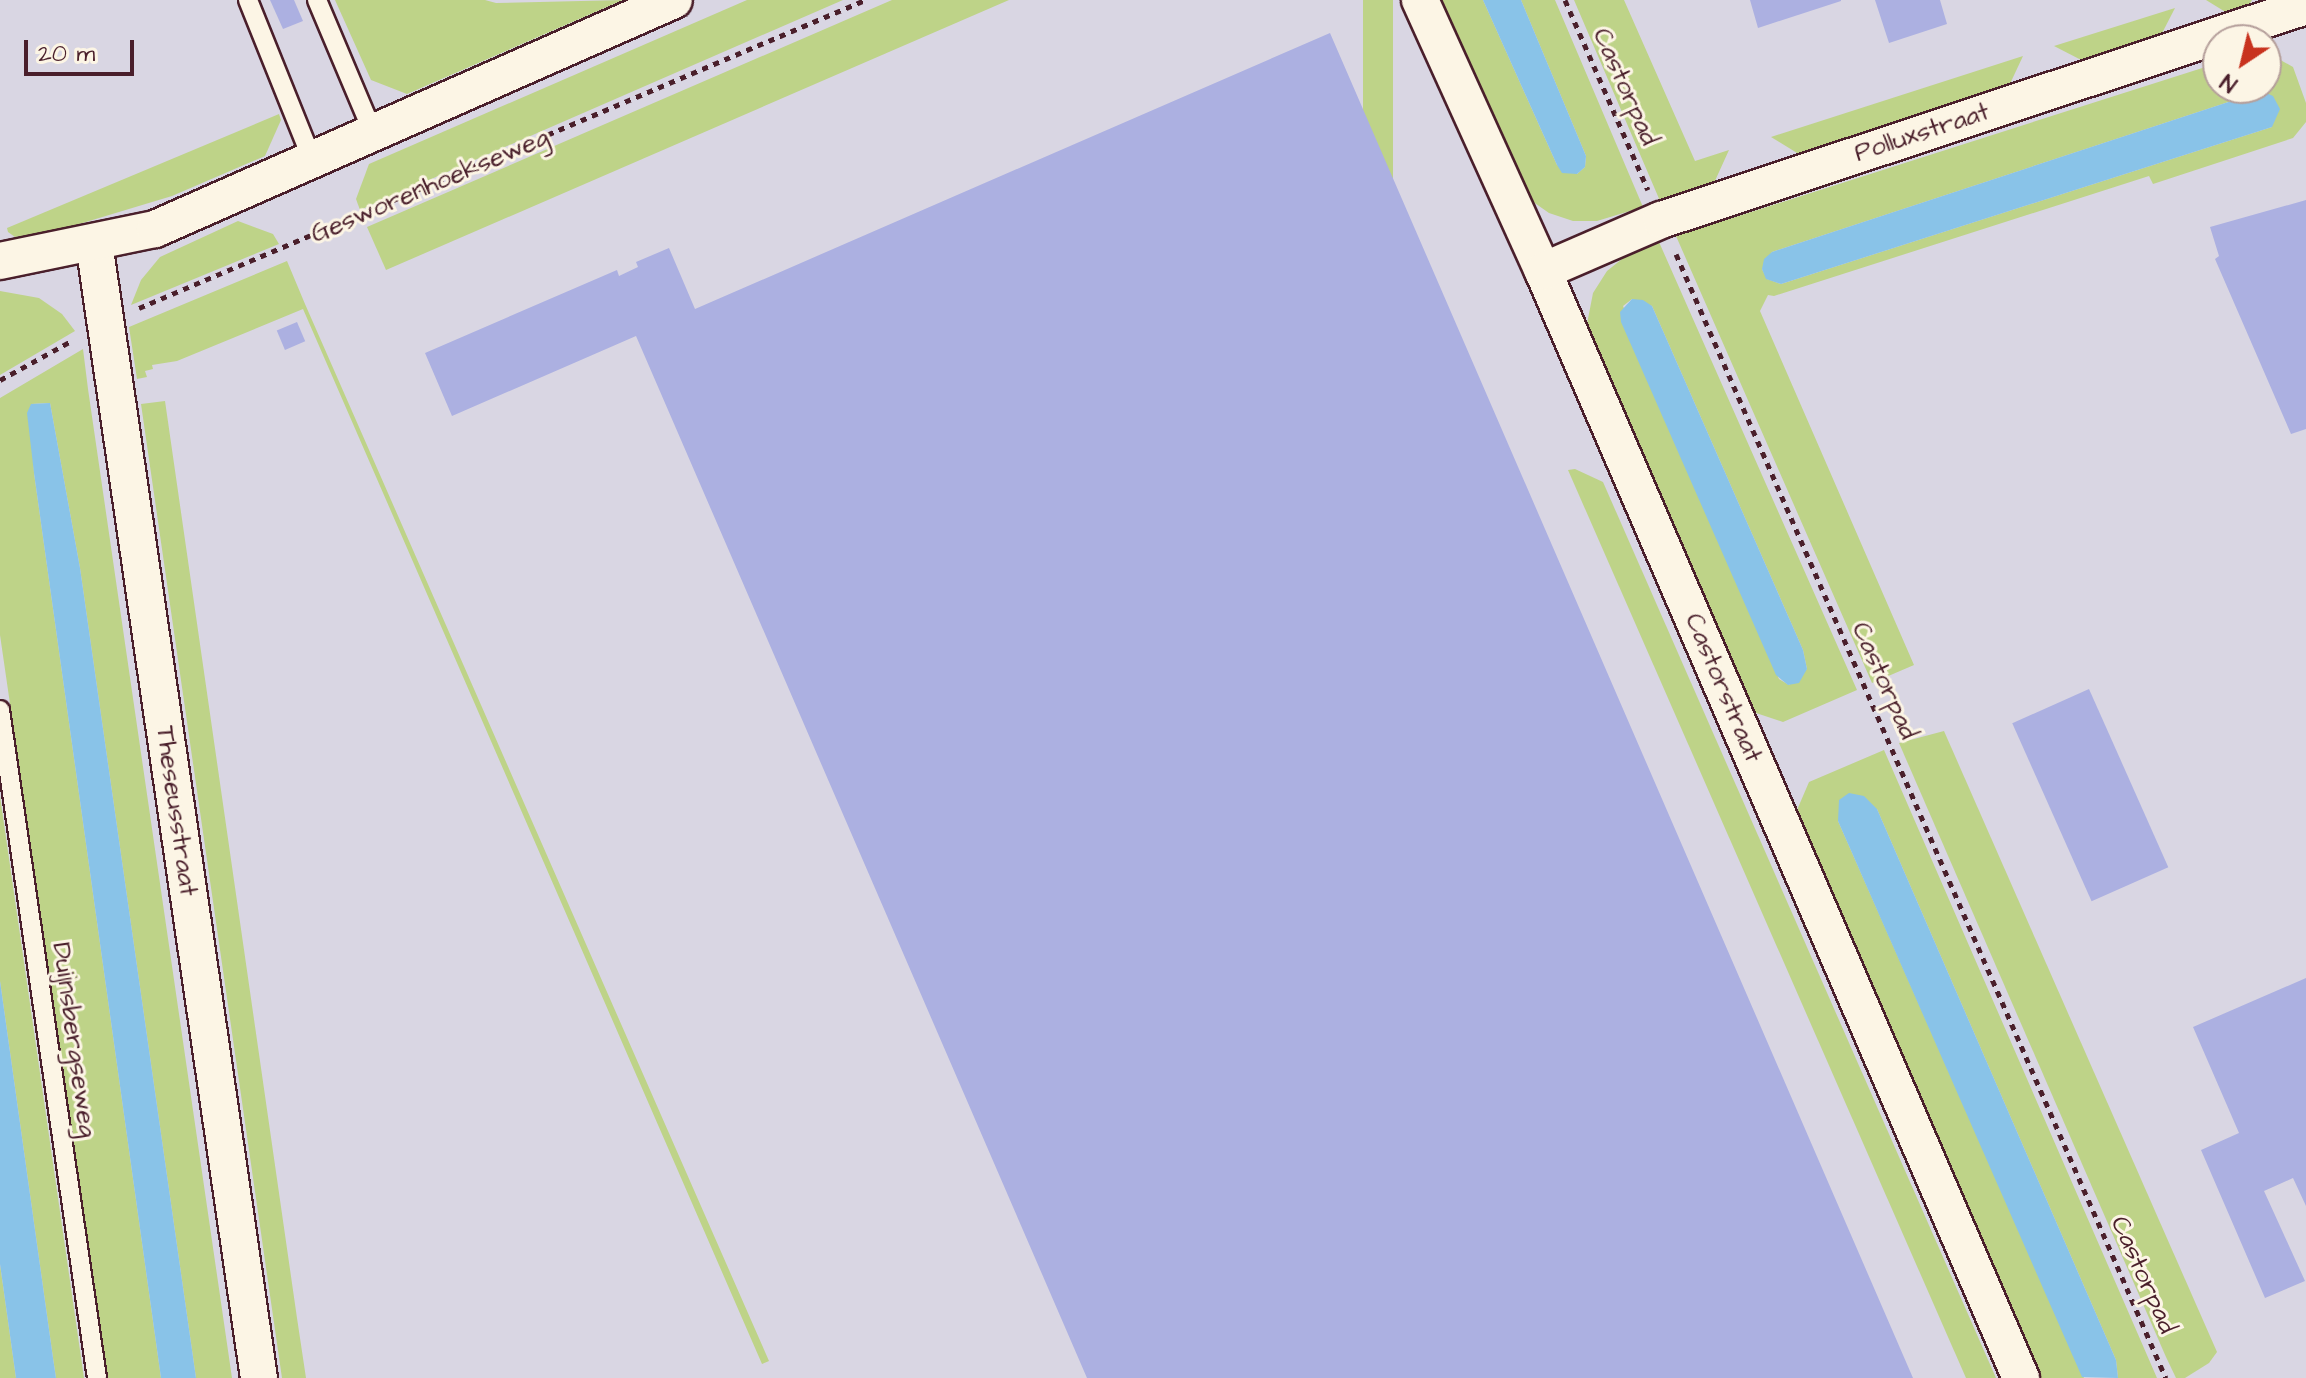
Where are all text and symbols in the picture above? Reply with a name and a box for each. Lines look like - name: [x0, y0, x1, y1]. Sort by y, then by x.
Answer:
- street label: Castorpad: [1585, 23, 1665, 151]
- scale bar: [28, 24, 138, 74]
- north arrow: [2202, 24, 2282, 104]
- text: 20 m: [38, 37, 95, 71]
- text: N: [2215, 66, 2244, 99]
- street label: Polluxstraat: [1851, 97, 1993, 169]
- street label: Gesworenhoekseweg: [306, 122, 554, 250]
- street label: Castorstraat: [1678, 609, 1768, 767]
- street label: Castorpad: [1844, 617, 1924, 745]
- street label: Theseusstraat: [149, 724, 203, 898]
- street label: Duijnsbergseweg: [45, 940, 103, 1140]
- street label: Castorpad: [2103, 1211, 2183, 1339]

